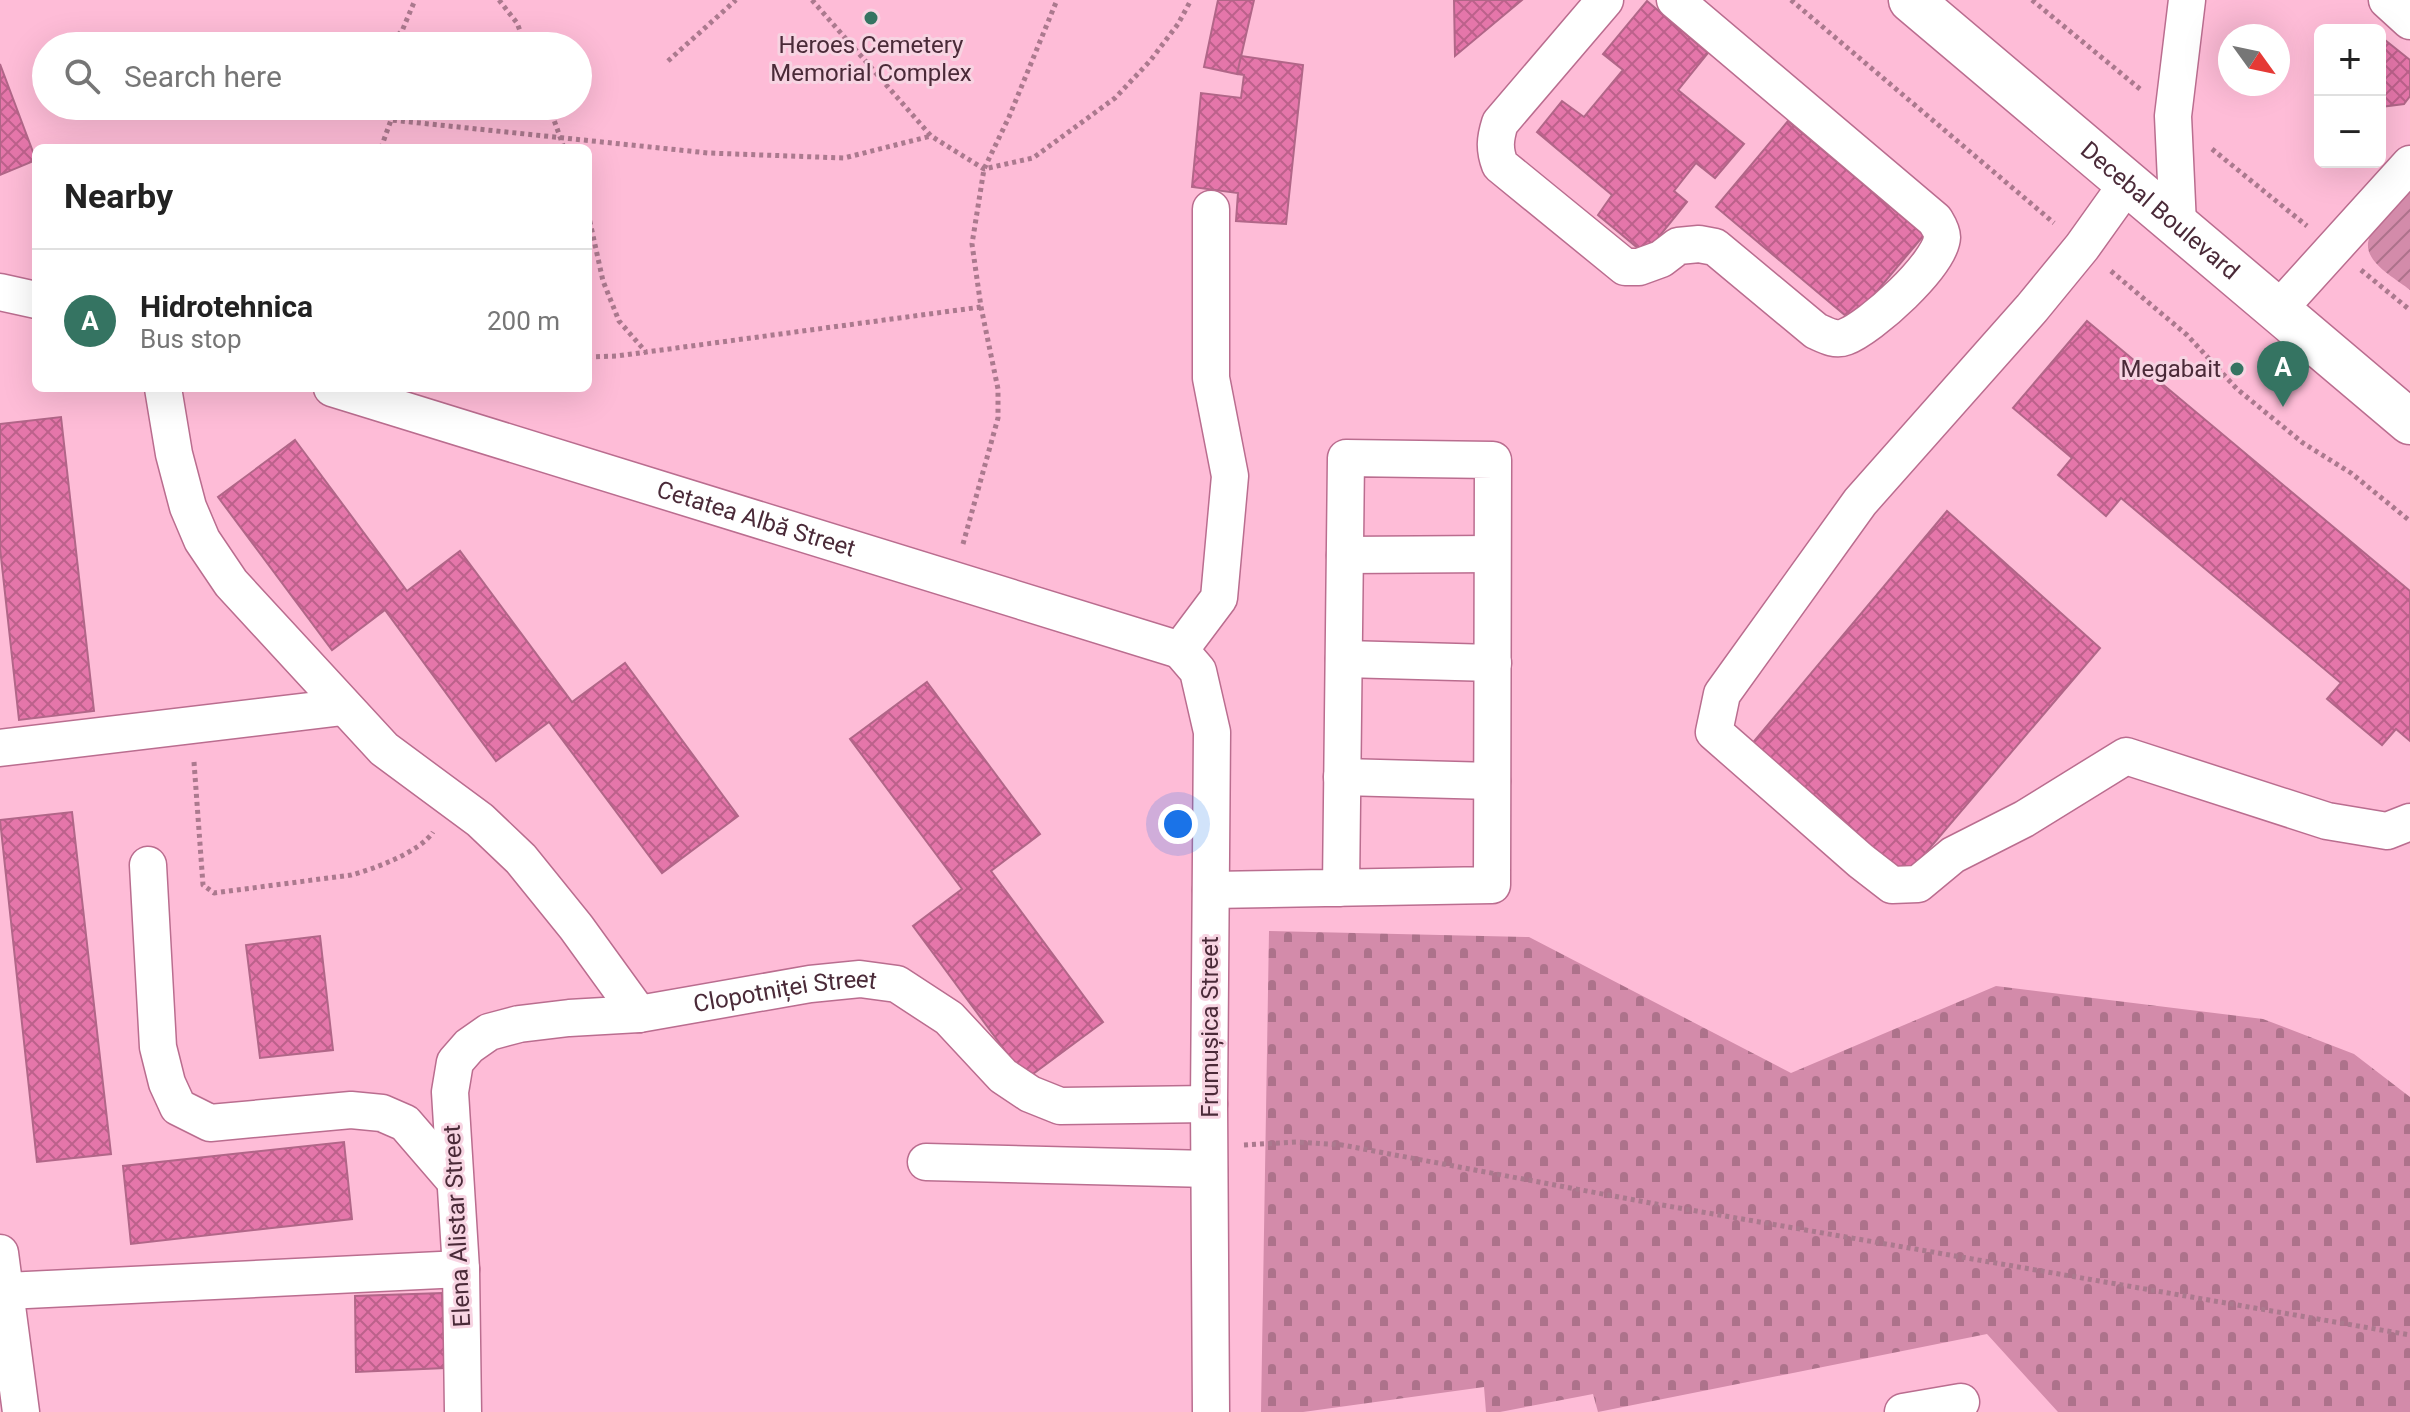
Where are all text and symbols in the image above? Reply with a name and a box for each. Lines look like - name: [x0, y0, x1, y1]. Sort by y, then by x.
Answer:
- marker: Heroes Cemetery Memorial Complex: [862, 9, 880, 27]
- north arrow: [2218, 24, 2290, 96]
- map controls: [2314, 24, 2386, 168]
- button: +: [2314, 24, 2386, 96]
- place label: Heroes Cemetery Memorial Complex: [770, 31, 972, 87]
- search box: [32, 32, 592, 120]
- icon: search: [60, 54, 104, 98]
- text: Search here: [124, 59, 282, 94]
- button: −: [2314, 96, 2386, 168]
- street label: Decebal Boulevard: [2075, 136, 2245, 285]
- text: Nearby: [64, 176, 173, 216]
- text: Hidrotehnica: [140, 289, 313, 324]
- text: A: [81, 306, 99, 336]
- text: 200 m: [487, 306, 560, 336]
- text: Bus stop: [140, 324, 242, 354]
- pin: A: [2257, 341, 2309, 407]
- place label: Megabait: [2121, 355, 2221, 383]
- marker: Megabait: [2228, 360, 2246, 378]
- street label: Cetatea Albă Street: [654, 475, 859, 563]
- your location: [1158, 804, 1198, 844]
- street label: Frumușica Street: [1196, 936, 1224, 1118]
- street label: Clopotniței Street: [691, 965, 879, 1018]
- street label: Elena Alistar Street: [438, 1124, 476, 1328]

